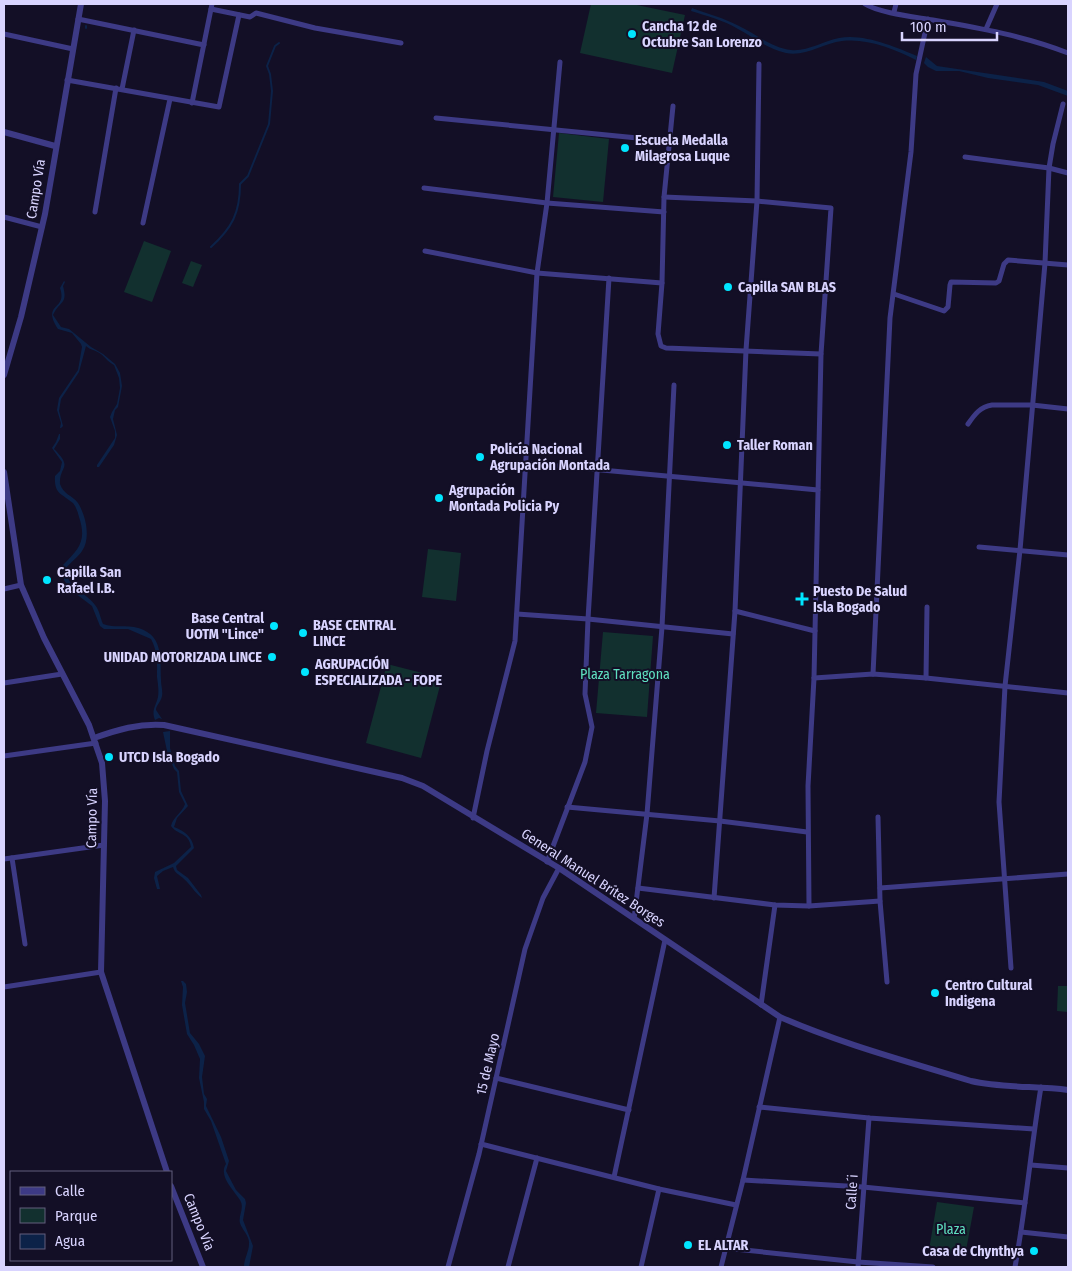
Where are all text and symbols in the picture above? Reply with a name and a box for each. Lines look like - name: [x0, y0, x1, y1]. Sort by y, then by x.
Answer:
- scale bar: [902, 10, 997, 42]
- place label: Cancha 12 de Octubre San Lorenzo: [642, 18, 763, 51]
- text: 100 m: [910, 18, 947, 36]
- marker: Cancha 12 de Octubre San Lorenzo: [626, 28, 638, 40]
- place label: Escuela Medalla Milagrosa Luque: [635, 132, 730, 165]
- marker: Escuela Medalla Milagrosa Luque: [619, 142, 631, 154]
- street label: Campo Vía: [23, 158, 49, 220]
- place label: Capilla SAN BLAS: [738, 279, 836, 296]
- marker: Capilla SAN BLAS: [722, 281, 734, 293]
- place label: Taller Roman: [737, 437, 813, 454]
- marker: Taller Roman: [721, 439, 733, 451]
- place label: Policía Nacional Agrupación Montada: [489, 441, 610, 474]
- marker: Policía Nacional Agrupación Montada: [474, 451, 486, 463]
- place label: Agrupación Montada Policia Py: [448, 482, 559, 515]
- marker: Agrupación Montada Policia Py: [433, 492, 445, 504]
- place label: Capilla San Rafael I.B.: [57, 564, 121, 597]
- marker: Capilla San Rafael I.B.: [41, 574, 53, 586]
- place label: Puesto De Salud Isla Bogado: [813, 583, 907, 616]
- marker: Puesto De Salud Isla Bogado: [795, 592, 809, 606]
- place label: Base Central UOTM "Lince": [186, 610, 264, 643]
- place label: BASE CENTRAL LINCE: [313, 617, 397, 650]
- marker: Base Central UOTM "Lince": [268, 620, 280, 632]
- marker: BASE CENTRAL LINCE: [297, 627, 309, 639]
- place label: UNIDAD MOTORIZADA LINCE: [104, 649, 262, 666]
- marker: UNIDAD MOTORIZADA LINCE: [266, 651, 278, 663]
- place label: AGRUPACIÓN ESPECIALIZADA - FOPE: [314, 655, 442, 689]
- marker: AGRUPACIÓN ESPECIALIZADA - FOPE: [299, 666, 311, 678]
- park label: Plaza Tarragona: [580, 666, 670, 683]
- place label: UTCD Isla Bogado: [119, 749, 220, 766]
- marker: UTCD Isla Bogado: [103, 751, 115, 763]
- street label: Campo Vía: [83, 788, 101, 848]
- street label: General Manuel Brítez Borges: [518, 825, 668, 931]
- place label: Centro Cultural Indigena: [945, 977, 1032, 1010]
- marker: Centro Cultural Indigena: [929, 987, 941, 999]
- street label: 15 de Mayo: [473, 1031, 503, 1097]
- legend: [10, 1171, 172, 1261]
- street label: Calle´i: [842, 1174, 862, 1210]
- text: Calle: [55, 1182, 85, 1200]
- street label: Campo Vía: [180, 1191, 218, 1253]
- text: Parque: [55, 1207, 98, 1225]
- park label: Plaza: [936, 1221, 966, 1238]
- text: Agua: [55, 1232, 85, 1250]
- place label: EL ALTAR: [698, 1237, 749, 1254]
- marker: EL ALTAR: [682, 1239, 694, 1251]
- place label: Casa de Chynthya: [922, 1243, 1024, 1260]
- marker: Casa de Chynthya: [1028, 1245, 1040, 1257]

